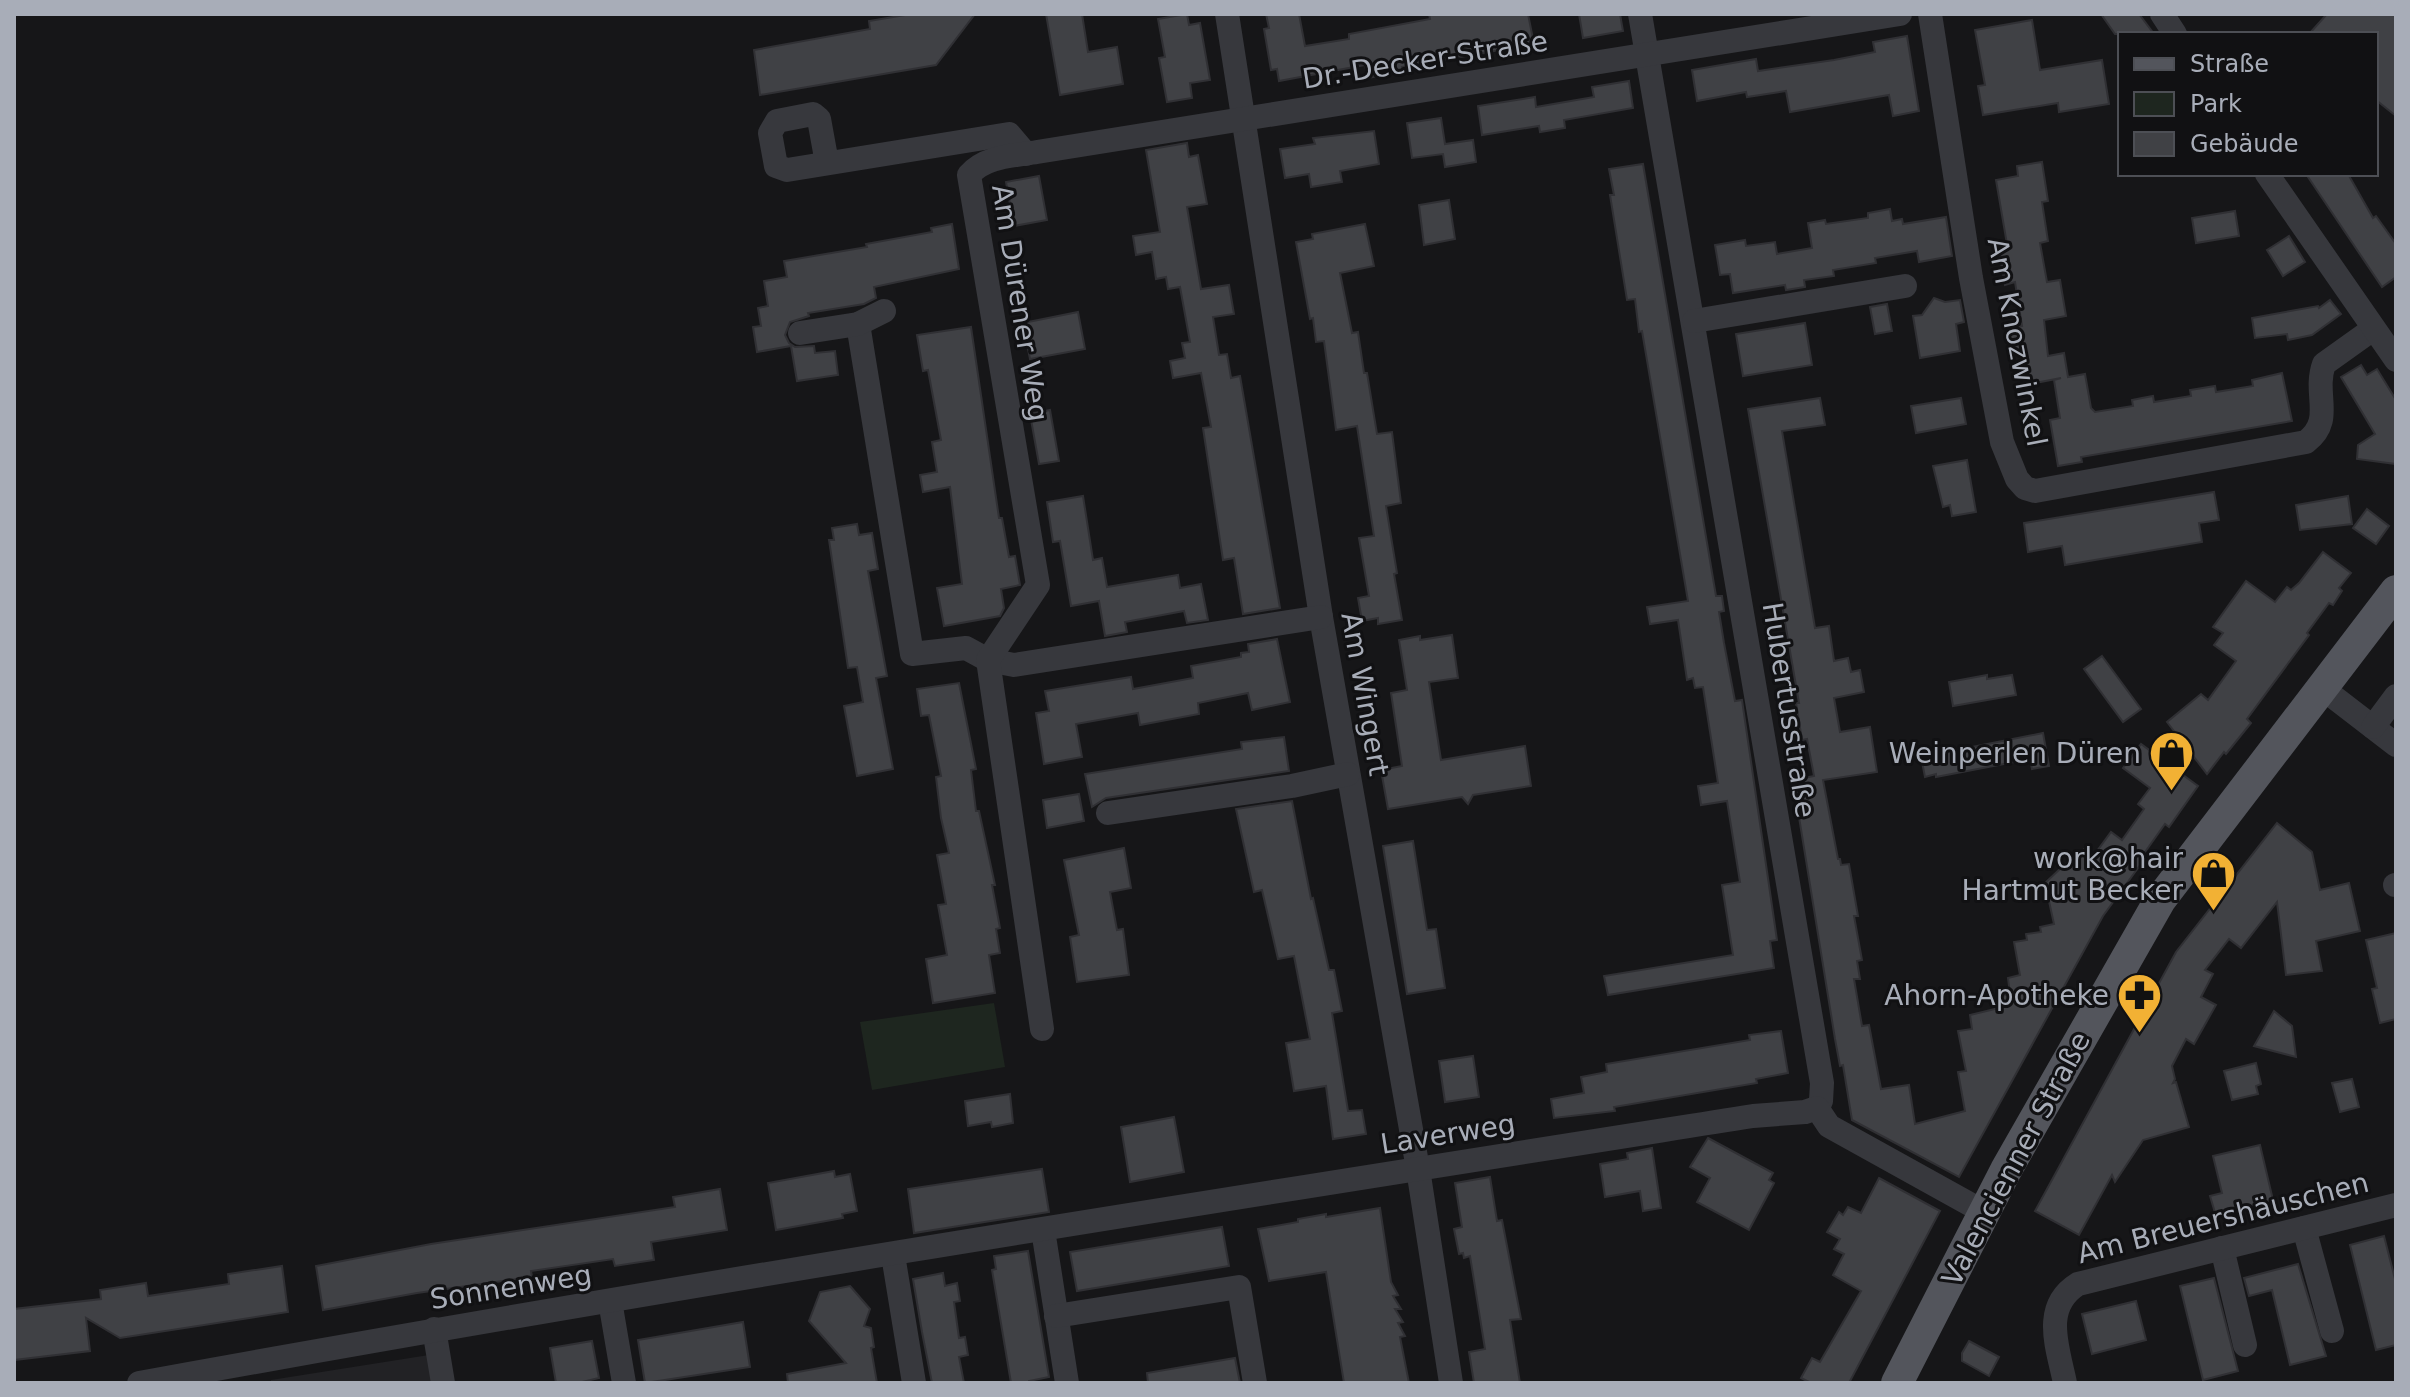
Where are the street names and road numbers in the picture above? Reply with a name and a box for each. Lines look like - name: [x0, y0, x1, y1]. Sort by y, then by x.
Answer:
- street label: Dr.-Decker-Straße: [1300, 24, 1550, 96]
- street label: Am Dürener Weg: [985, 182, 1055, 424]
- street label: Am Knozwinkel: [1981, 235, 2053, 449]
- street label: Hubertusstraße: [1756, 600, 1822, 820]
- street label: Am Wingert: [1334, 610, 1396, 778]
- street label: Valencienner Straße: [1935, 1026, 2097, 1292]
- street label: Laverweg: [1378, 1107, 1518, 1161]
- street label: Am Breuershäuschen: [2074, 1166, 2372, 1270]
- street label: Sonnenweg: [428, 1258, 594, 1316]

